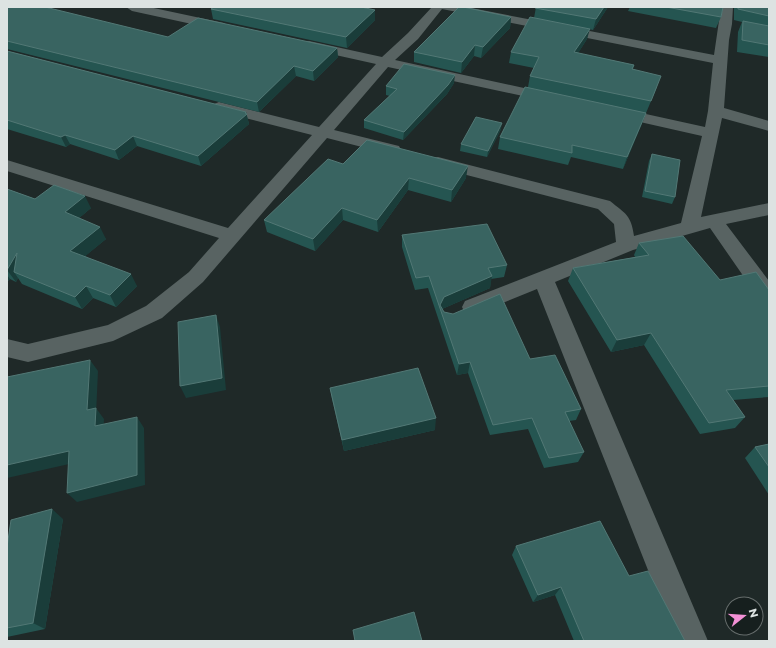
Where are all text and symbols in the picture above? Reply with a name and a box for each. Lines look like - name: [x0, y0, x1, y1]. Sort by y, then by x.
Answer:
- north arrow: [724, 596, 764, 636]
- text: N: [746, 607, 762, 619]

